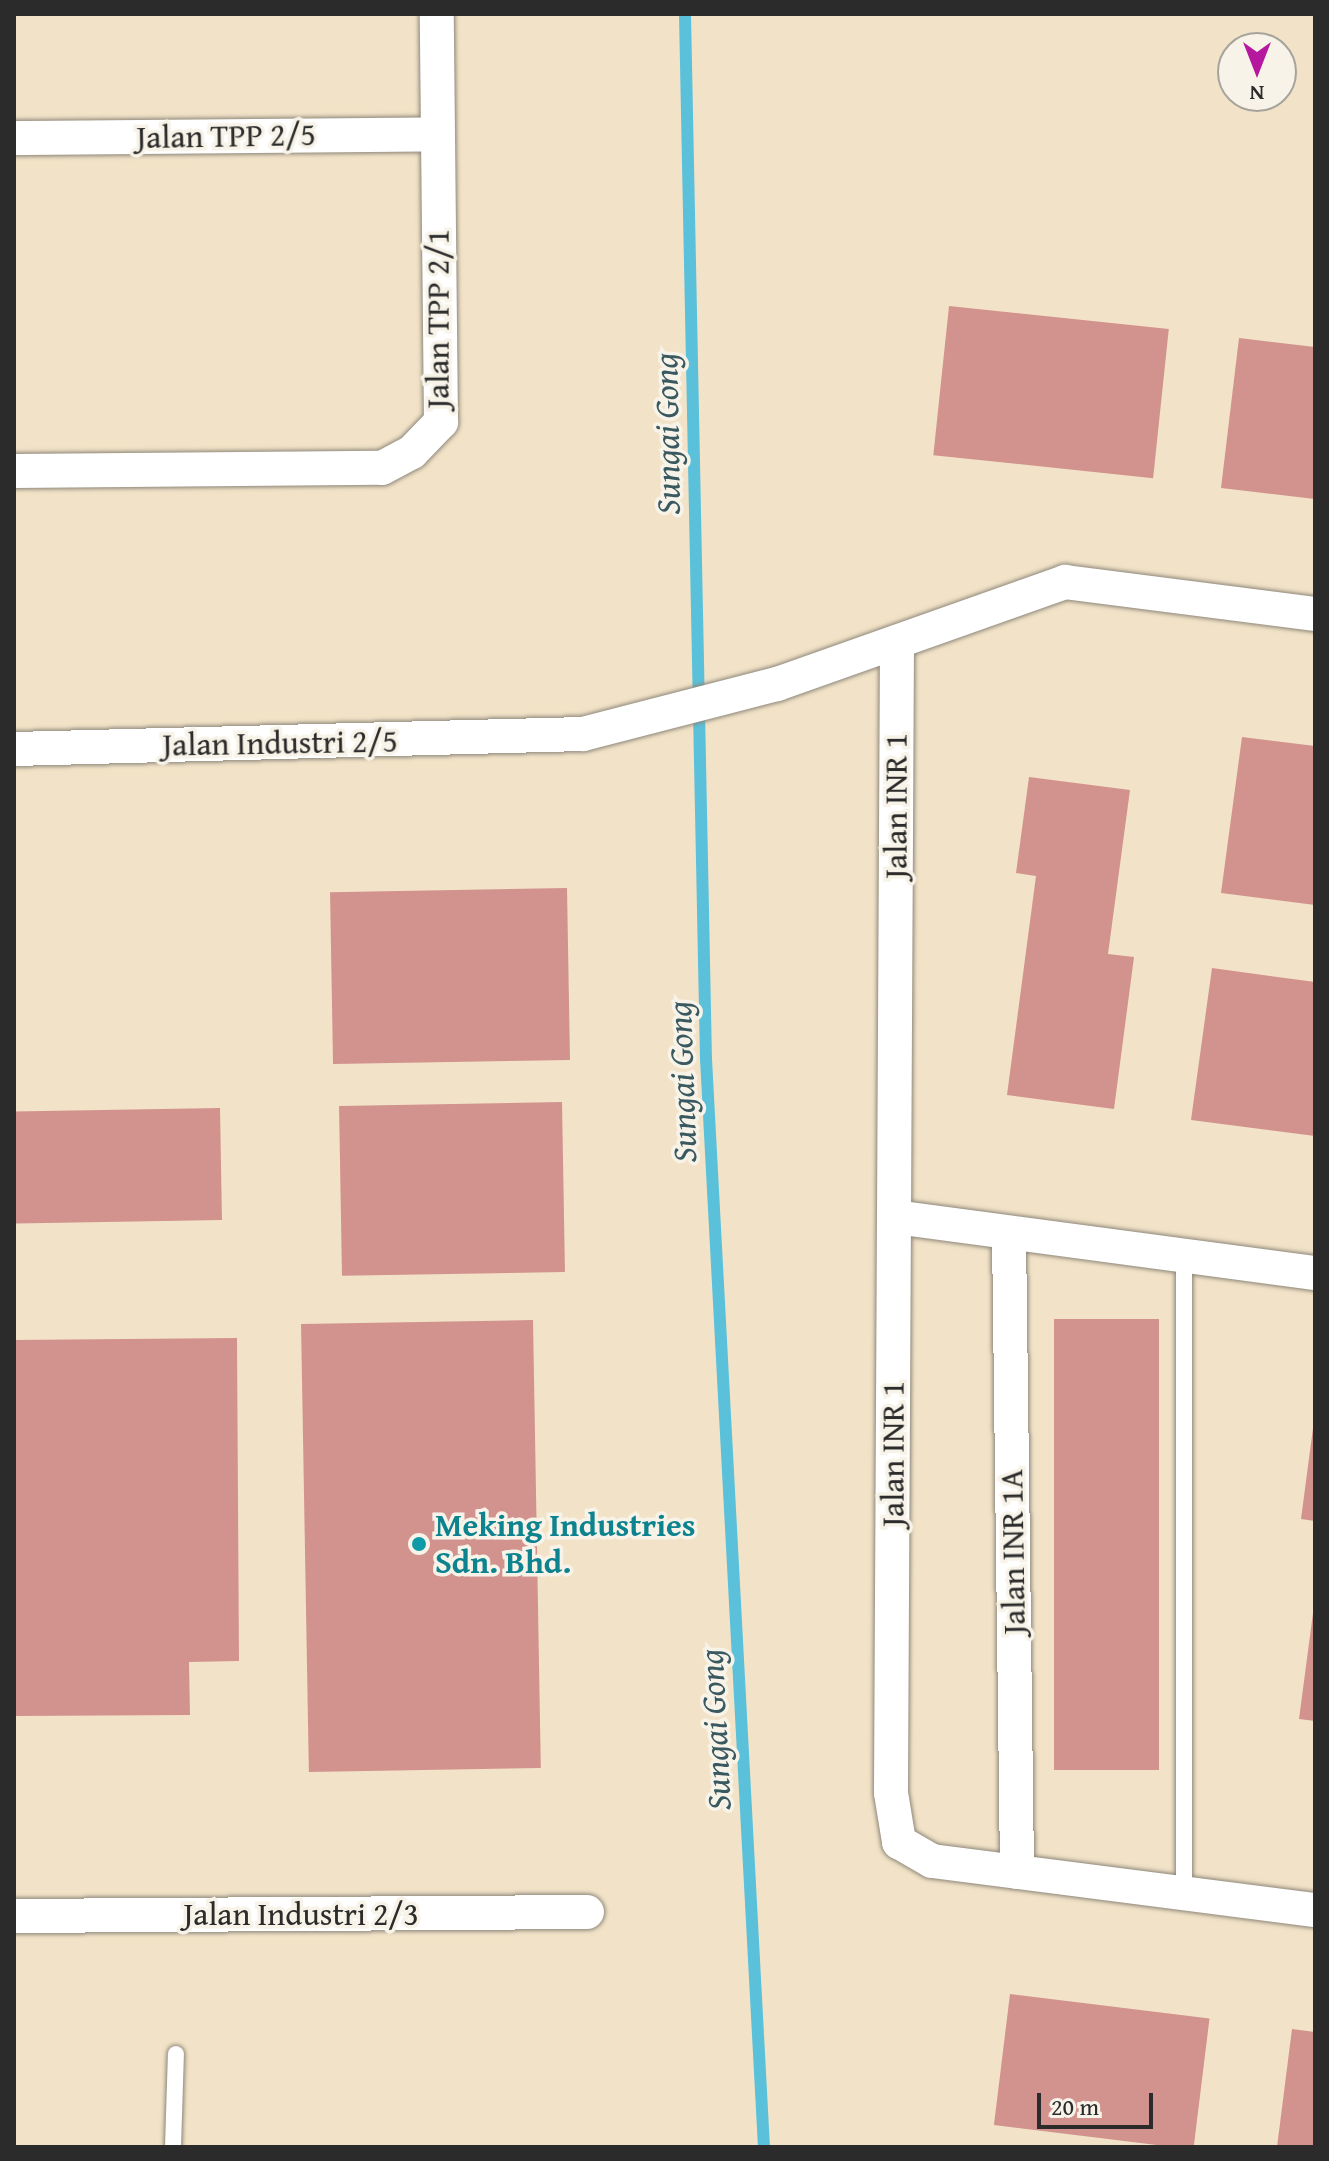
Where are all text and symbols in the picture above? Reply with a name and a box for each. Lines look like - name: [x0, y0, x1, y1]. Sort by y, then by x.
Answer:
- north arrow: [1217, 32, 1297, 112]
- text: N: [1250, 78, 1264, 110]
- street label: Jalan TPP 2/5: [136, 115, 316, 157]
- street label: Jalan TPP 2/1: [419, 229, 457, 409]
- water label: Sungai Gong: [644, 353, 688, 515]
- street label: Jalan Industri 2/5: [162, 722, 398, 764]
- street label: Jalan INR 1: [877, 733, 915, 879]
- water label: Sungai Gong: [658, 1000, 704, 1164]
- street label: Jalan INR 1: [874, 1381, 912, 1527]
- street label: Jalan INR 1A: [992, 1469, 1034, 1635]
- place label: Meking Industries Sdn. Bhd.: [435, 1507, 696, 1582]
- marker: Meking Industries Sdn. Bhd.: [410, 1535, 428, 1553]
- water label: Sungai Gong: [689, 1648, 739, 1812]
- street label: Jalan Industri 2/3: [183, 1895, 419, 1933]
- scale bar: [1041, 2077, 1157, 2127]
- text: 20 m: [1051, 2089, 1099, 2124]

